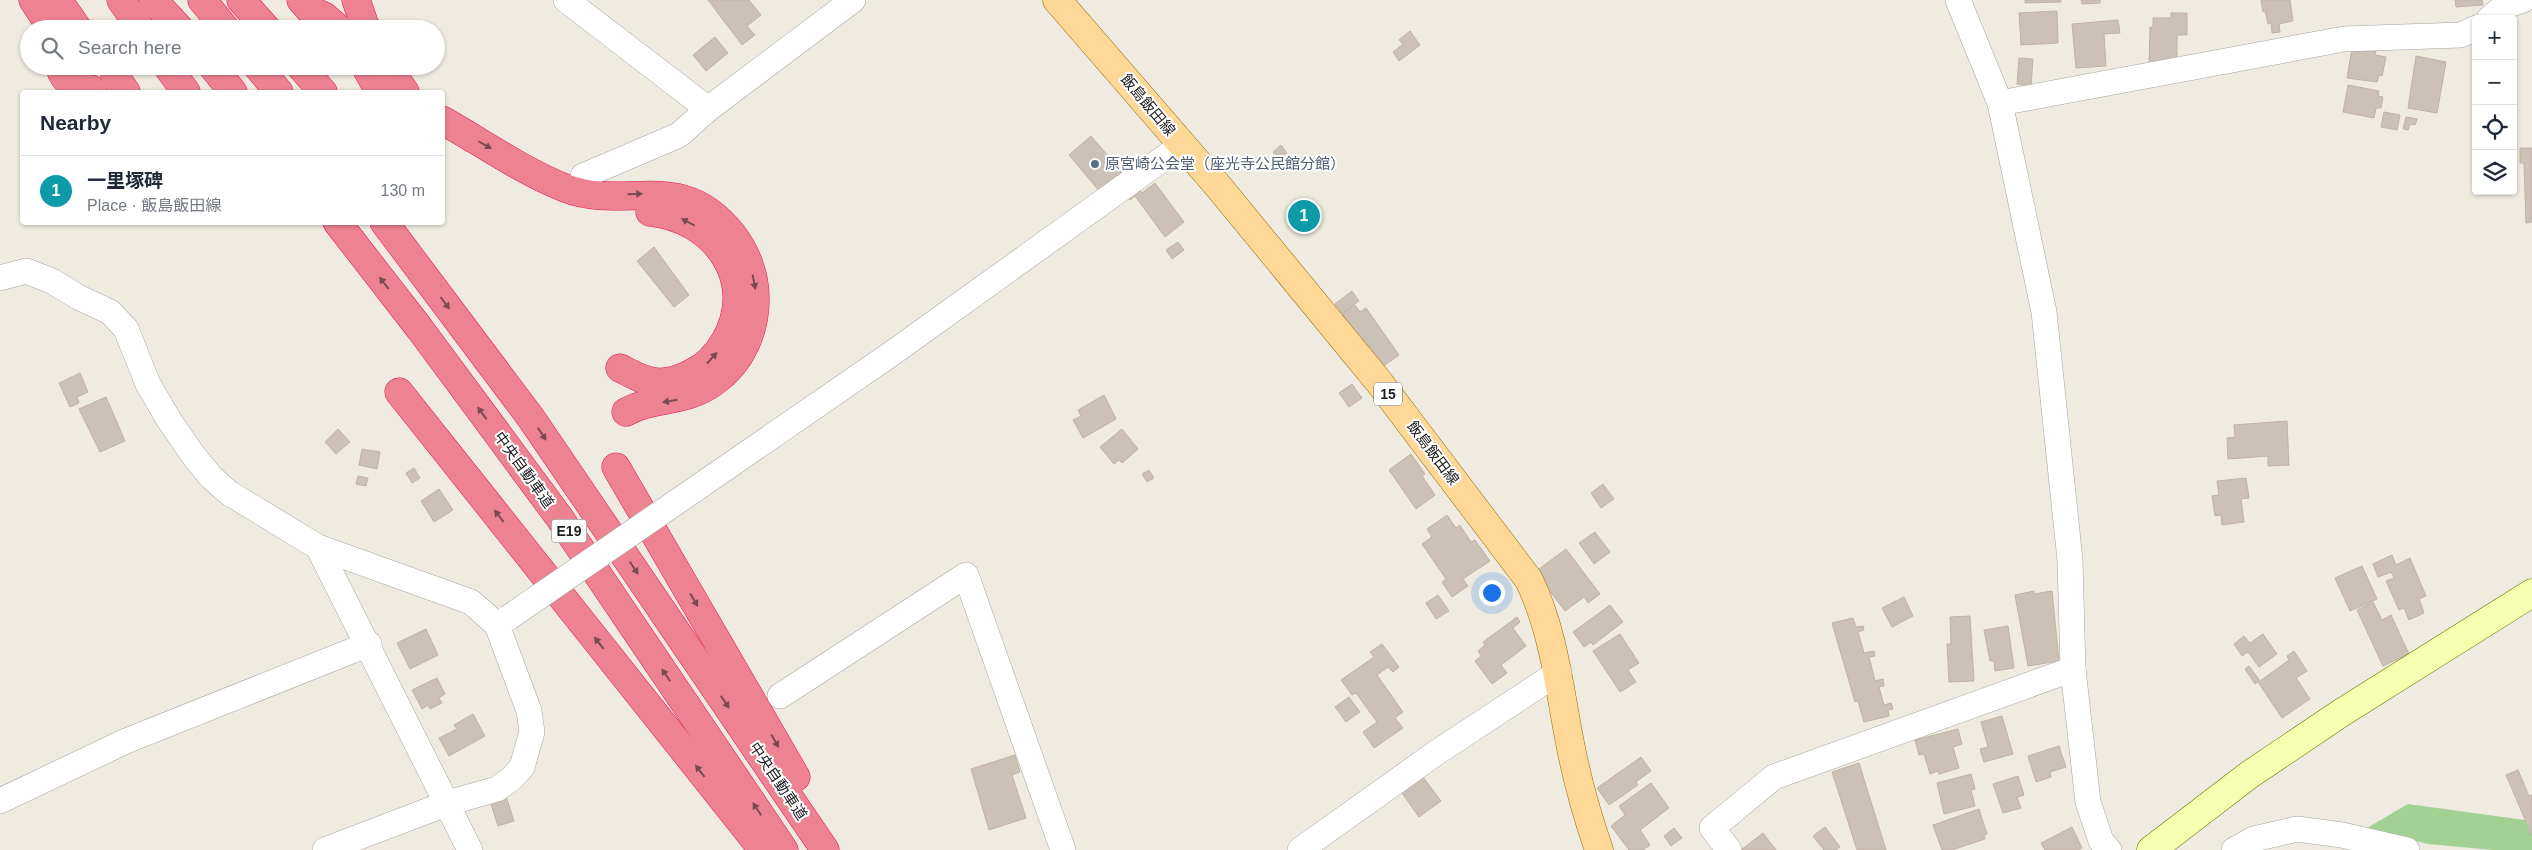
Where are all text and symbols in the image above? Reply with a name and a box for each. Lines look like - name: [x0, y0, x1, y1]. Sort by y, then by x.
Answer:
- map controls: [2472, 15, 2517, 195]
- button: +: [2472, 15, 2517, 60]
- search box: [20, 20, 445, 75]
- icon: search: [38, 34, 66, 62]
- text: Search here: [78, 37, 182, 58]
- button: −: [2472, 60, 2517, 105]
- street label: 飯島飯田線: [1118, 70, 1179, 139]
- button: locate: [2472, 105, 2517, 150]
- text: Nearby: [40, 111, 111, 134]
- one-way arrow: [478, 140, 491, 149]
- button: layers: [2472, 150, 2517, 195]
- place label: 原宮崎公会堂（座光寺公民館分館）: [1105, 155, 1345, 172]
- marker: 原宮崎公会堂（座光寺公民館分館）: [1089, 158, 1101, 170]
- text: 一里塚碑: [87, 170, 163, 191]
- text: 1: [52, 182, 60, 199]
- text: 130 m: [381, 182, 425, 199]
- one-way arrow: [627, 190, 643, 198]
- text: Place · 飯島飯田線: [87, 197, 221, 214]
- pin: 1: [1288, 197, 1320, 235]
- one-way arrow: [680, 218, 695, 226]
- one-way arrow: [750, 274, 758, 290]
- one-way arrow: [379, 277, 390, 290]
- one-way arrow: [440, 296, 450, 310]
- one-way arrow: [706, 353, 718, 365]
- road number: 15: [1374, 382, 1402, 406]
- one-way arrow: [662, 397, 678, 405]
- one-way arrow: [477, 406, 487, 420]
- street label: 飯島飯田線: [1404, 418, 1463, 488]
- one-way arrow: [537, 427, 547, 441]
- street label: 中央自動車道: [491, 428, 558, 511]
- one-way arrow: [493, 509, 504, 522]
- road number: E19: [552, 520, 586, 542]
- one-way arrow: [629, 561, 639, 575]
- your location: [1479, 580, 1505, 606]
- one-way arrow: [690, 592, 698, 607]
- one-way arrow: [594, 637, 605, 650]
- one-way arrow: [661, 668, 671, 681]
- one-way arrow: [720, 695, 730, 709]
- one-way arrow: [771, 733, 779, 748]
- street label: 中央自動車道: [746, 739, 811, 823]
- one-way arrow: [695, 764, 706, 777]
- one-way arrow: [752, 803, 762, 816]

